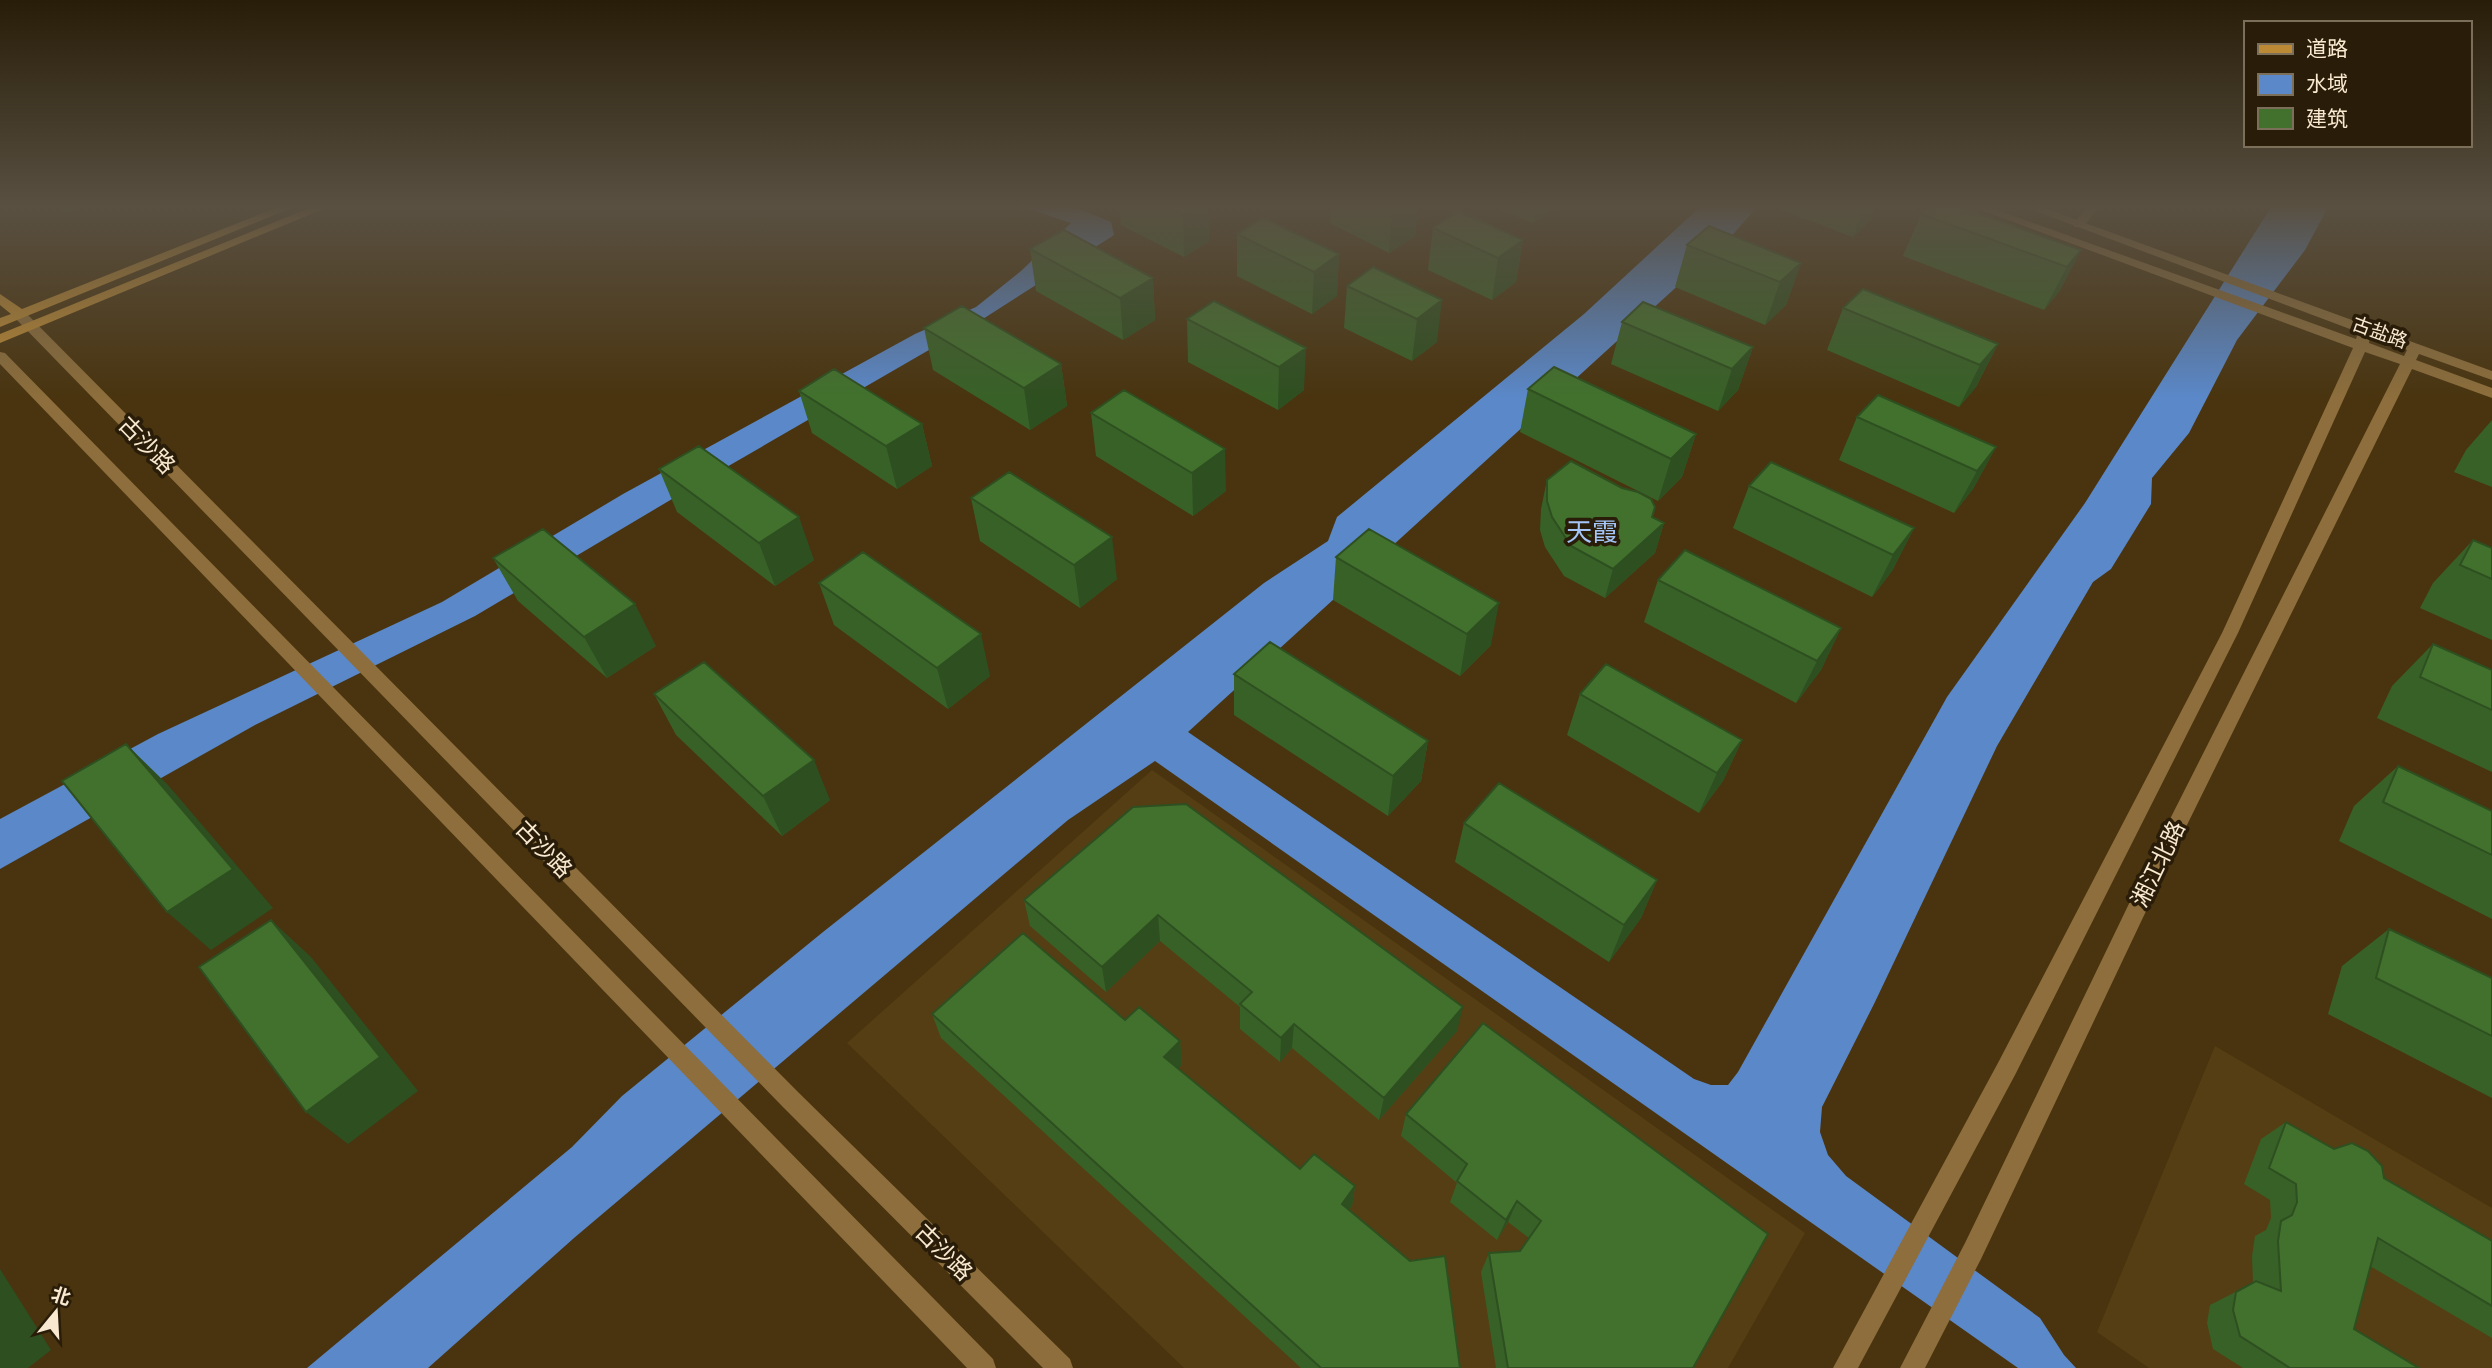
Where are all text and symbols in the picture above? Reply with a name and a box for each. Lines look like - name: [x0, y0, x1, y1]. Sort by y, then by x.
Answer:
- legend: [2244, 21, 2471, 147]
- text: 道路: [2306, 37, 2348, 61]
- text: 水域: [2306, 72, 2348, 96]
- text: 建筑: [2306, 107, 2348, 131]
- street label: 古盐路: [2349, 312, 2411, 352]
- street label: 古沙路: [114, 411, 180, 479]
- district label: 天霞: [1566, 517, 1618, 547]
- street label: 古沙路: [511, 815, 577, 883]
- street label: 湘江北路: [2126, 817, 2190, 911]
- street label: 古沙路: [910, 1218, 978, 1286]
- north arrow: [21, 1277, 91, 1347]
- text: 北: [49, 1282, 74, 1309]

